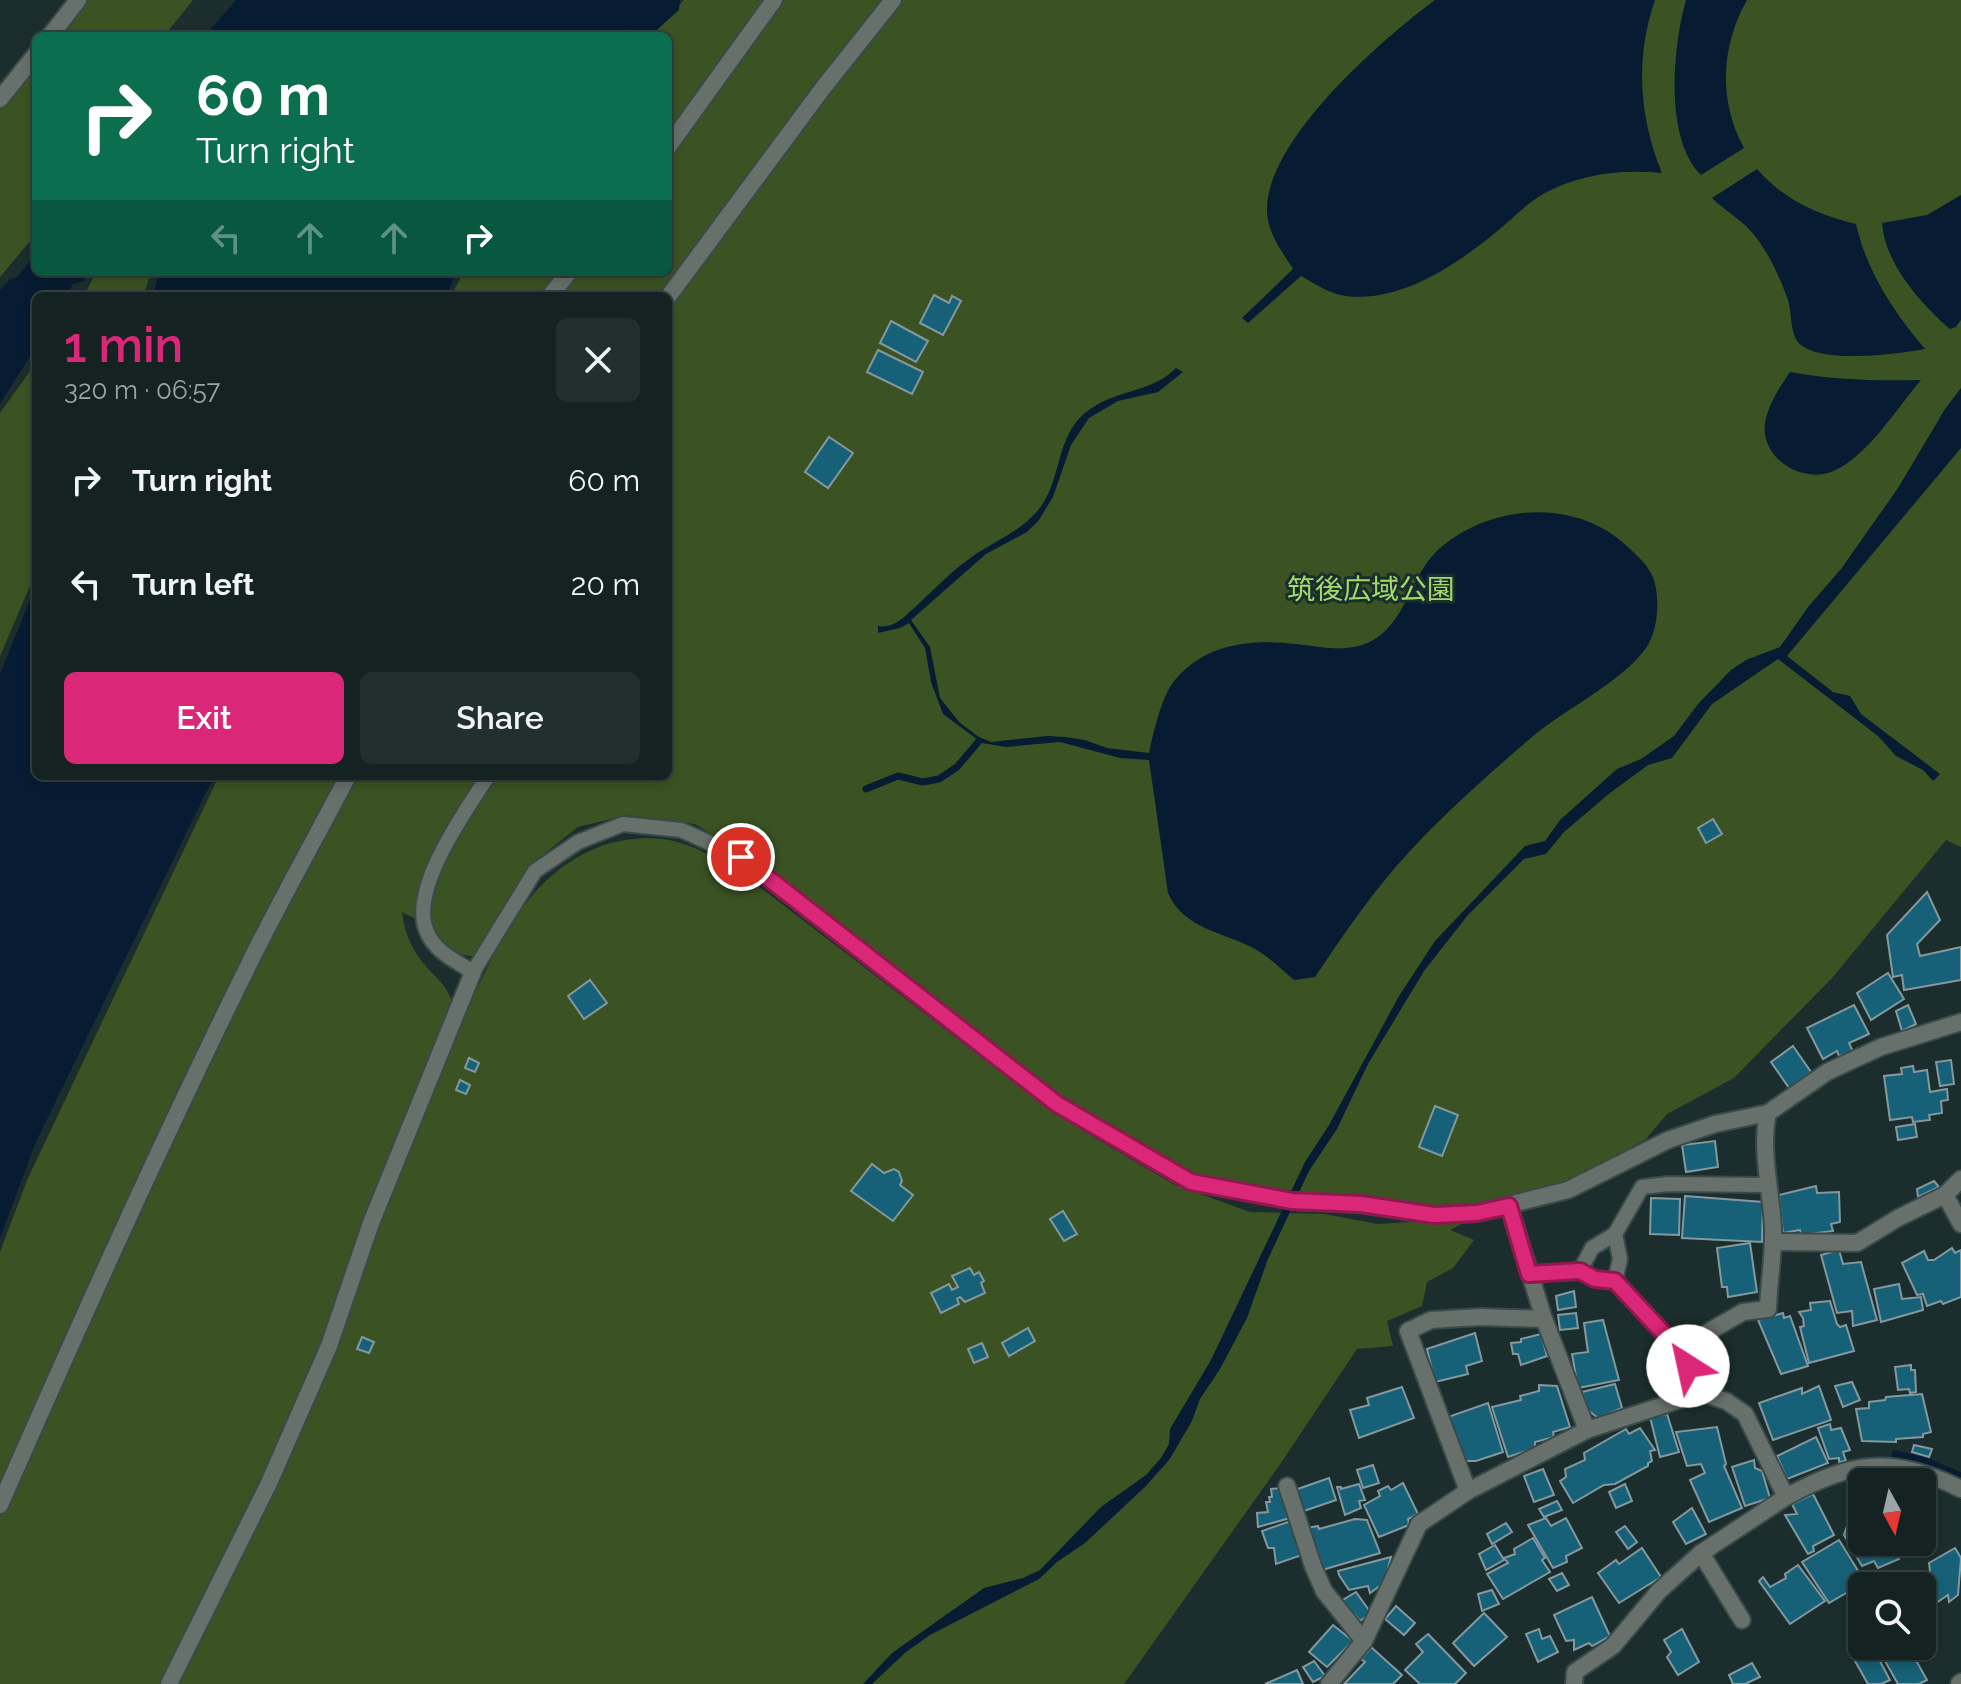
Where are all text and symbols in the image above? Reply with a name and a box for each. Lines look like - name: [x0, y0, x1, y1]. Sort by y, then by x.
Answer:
- text: 60 m: [196, 62, 330, 128]
- icon: right: [64, 64, 168, 168]
- text: Turn right: [196, 129, 355, 171]
- icon: left: [204, 216, 248, 260]
- icon: ahead: [288, 216, 332, 260]
- icon: ahead: [372, 216, 416, 260]
- icon: right: [456, 216, 500, 260]
- text: 1 min: [64, 317, 183, 373]
- button: close: [556, 318, 640, 402]
- text: 320 m · 06:57: [64, 375, 221, 405]
- icon: right: [64, 458, 108, 502]
- text: Turn right: [132, 463, 272, 498]
- text: 60 m: [568, 463, 640, 498]
- icon: left: [64, 562, 108, 606]
- text: Turn left: [132, 567, 254, 602]
- text: 20 m: [571, 567, 640, 602]
- park label: 筑後広域公園: [1287, 573, 1455, 606]
- button: Exit: [64, 672, 344, 764]
- button: Share: [360, 672, 640, 764]
- pin: [707, 823, 775, 891]
- icon: arrive: [719, 835, 763, 879]
- position arrow: [1646, 1324, 1730, 1408]
- north arrow: [1848, 1468, 1936, 1556]
- map controls: [1848, 1468, 1936, 1660]
- button: search: [1848, 1572, 1936, 1660]

